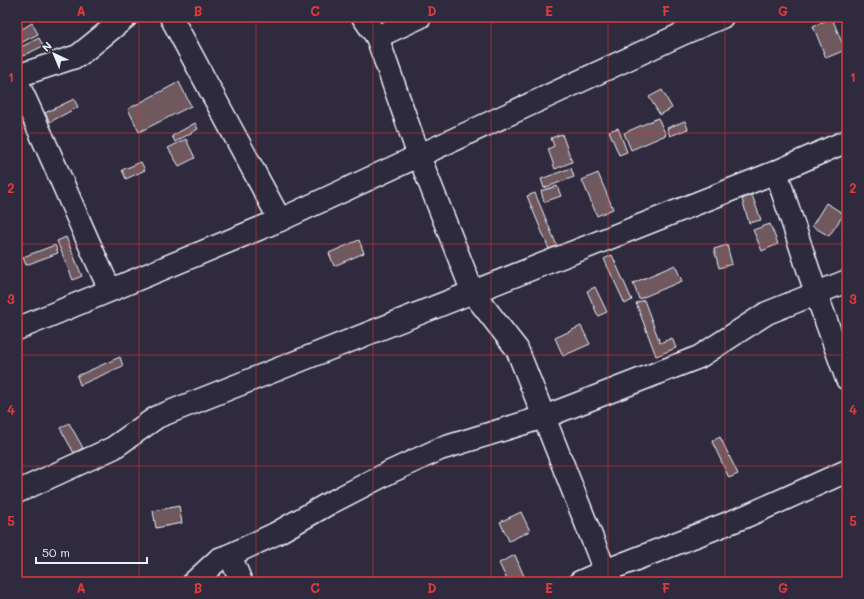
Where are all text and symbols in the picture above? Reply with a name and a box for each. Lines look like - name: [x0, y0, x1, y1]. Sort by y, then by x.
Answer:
- text: A: [76, 2, 86, 19]
- text: B: [194, 2, 203, 19]
- text: C: [310, 2, 320, 19]
- text: D: [427, 2, 437, 19]
- text: E: [545, 2, 553, 19]
- text: F: [662, 2, 670, 19]
- text: G: [778, 2, 788, 19]
- north arrow: [34, 34, 74, 74]
- text: N: [38, 38, 55, 55]
- text: 1: [8, 68, 14, 85]
- text: 1: [850, 68, 856, 85]
- text: 2: [7, 179, 15, 196]
- text: 2: [849, 179, 857, 196]
- text: 3: [7, 290, 15, 307]
- text: 3: [849, 290, 857, 307]
- text: 4: [7, 401, 15, 418]
- text: 4: [849, 401, 857, 418]
- text: 5: [7, 512, 15, 529]
- text: 5: [849, 512, 857, 529]
- scale bar: [36, 539, 147, 565]
- text: 50 m: [42, 544, 70, 560]
- text: A: [76, 579, 86, 596]
- text: B: [194, 579, 203, 596]
- text: C: [310, 579, 320, 596]
- text: D: [427, 579, 437, 596]
- text: E: [545, 579, 553, 596]
- text: F: [662, 579, 670, 596]
- text: G: [778, 579, 788, 596]

